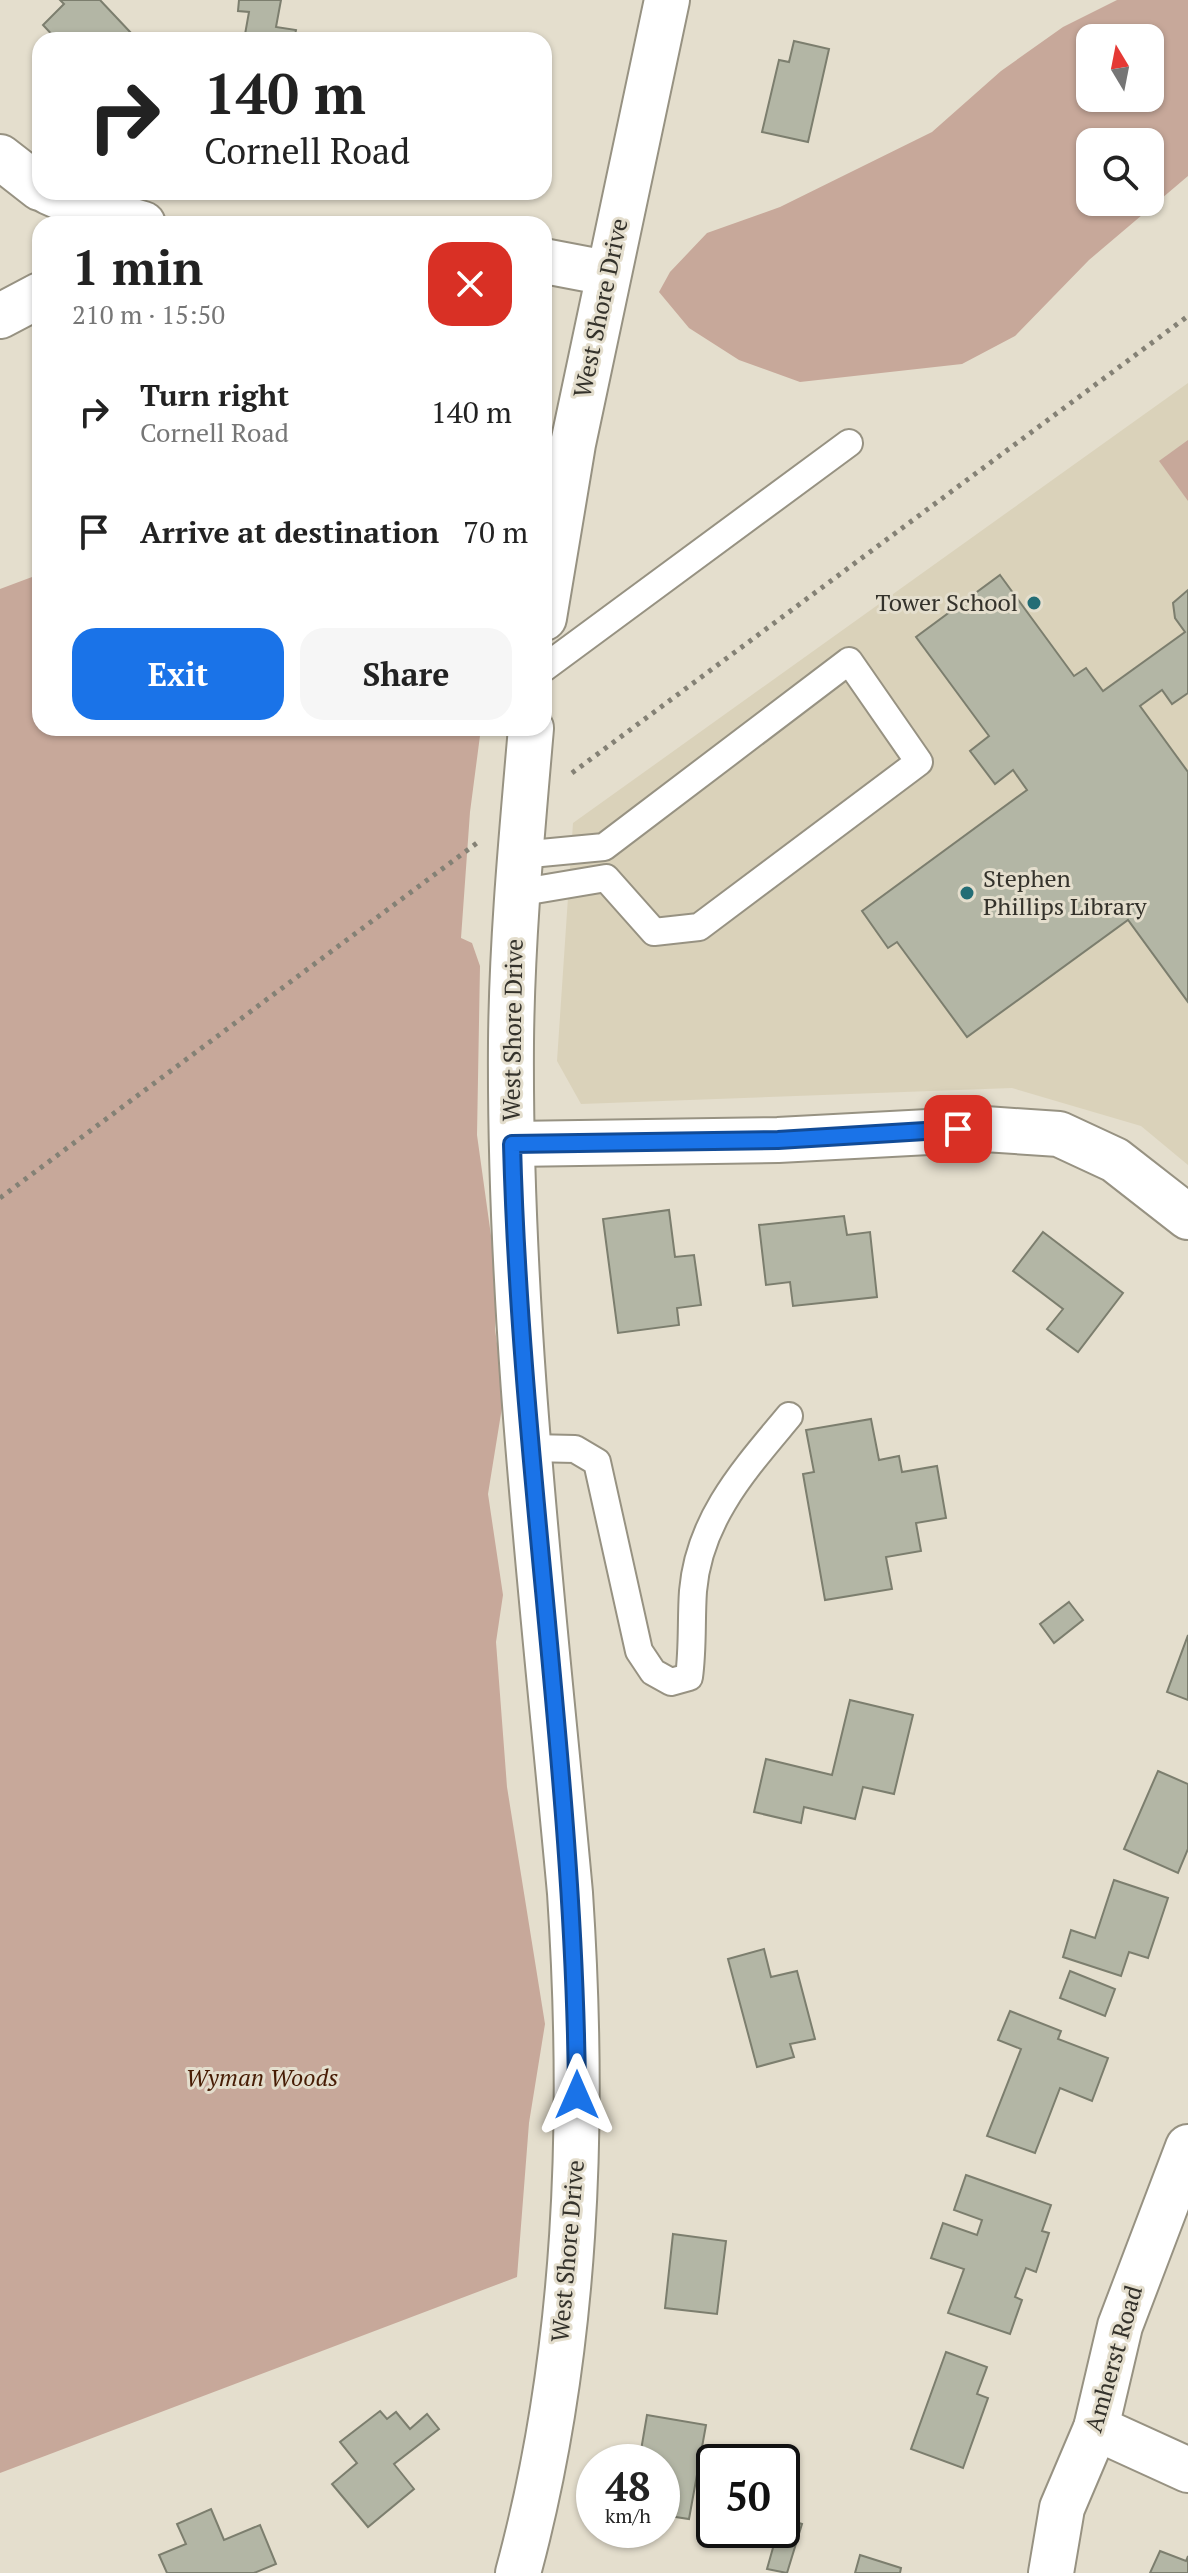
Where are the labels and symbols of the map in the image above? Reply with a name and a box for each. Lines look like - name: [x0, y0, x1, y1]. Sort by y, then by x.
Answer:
- north arrow: [1076, 24, 1164, 112]
- street label: West Shore Drive: [565, 215, 635, 400]
- place label: Tower School: [875, 586, 1018, 618]
- marker: Tower School: [1025, 594, 1043, 612]
- place label: Stephen Phillips Library: [983, 862, 1148, 922]
- marker: Stephen Phillips Library: [958, 884, 976, 902]
- street label: West Shore Drive: [494, 938, 530, 1122]
- pin: [924, 1095, 992, 1163]
- position arrow: [535, 2053, 619, 2137]
- park label: Wyman Woods: [186, 2061, 338, 2093]
- street label: West Shore Drive: [543, 2159, 591, 2343]
- street label: Amherst Road: [1077, 2282, 1149, 2436]
- speed limit sign: 50: [696, 2444, 800, 2548]

